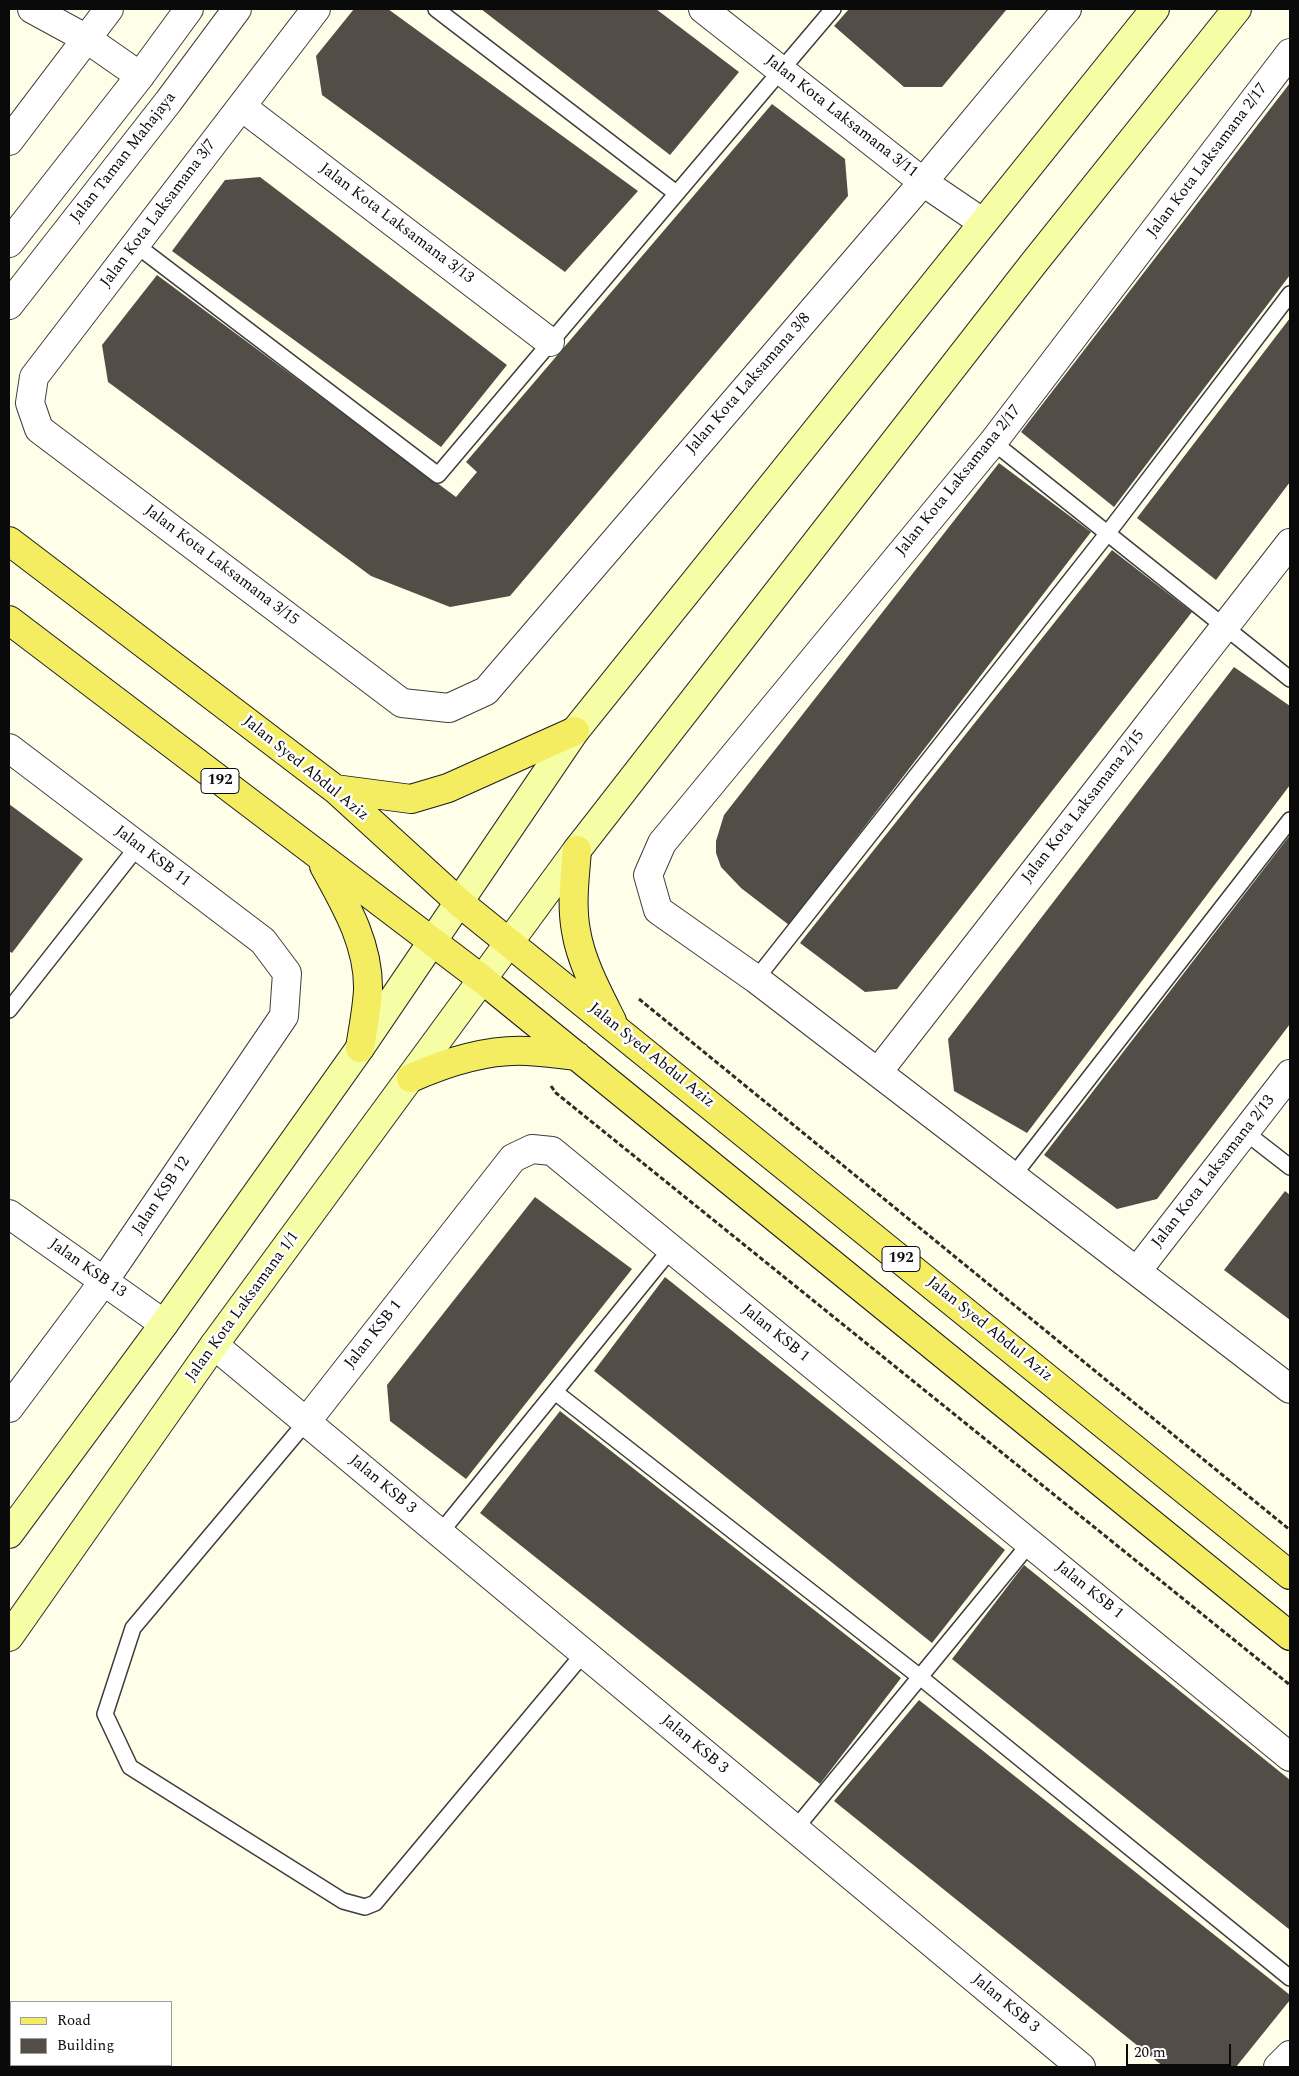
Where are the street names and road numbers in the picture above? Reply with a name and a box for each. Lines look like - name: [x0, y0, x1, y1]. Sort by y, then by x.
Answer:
- street label: Jalan Kota Laksamana 3/11: [761, 51, 921, 183]
- street label: Jalan Kota Laksamana 2/17: [1144, 80, 1272, 242]
- street label: Jalan Taman Mahajaya: [67, 89, 181, 227]
- street label: Jalan Kota Laksamana 3/7: [97, 136, 221, 292]
- street label: Jalan Kota Laksamana 3/13: [315, 160, 477, 288]
- street label: Jalan Kota Laksamana 3/8: [683, 310, 815, 458]
- street label: Jalan Kota Laksamana 2/17: [892, 402, 1026, 560]
- street label: Jalan Kota Laksamana 3/15: [140, 502, 302, 630]
- street label: Jalan Syed Abdul Aziz: [238, 712, 372, 826]
- street label: Jalan Kota Laksamana 2/15: [1018, 727, 1150, 887]
- road number: 192: [201, 768, 239, 794]
- street label: Jalan KSB 11: [110, 822, 194, 892]
- street label: Jalan Syed Abdul Aziz: [584, 999, 718, 1113]
- street label: Jalan Kota Laksamana 2/13: [1148, 1092, 1280, 1252]
- street label: Jalan KSB 12: [129, 1153, 195, 1239]
- street label: Jalan Kota Laksamana 1/1: [182, 1228, 304, 1386]
- street label: Jalan KSB 13: [45, 1235, 129, 1303]
- road number: 192: [882, 1246, 920, 1272]
- street label: Jalan Syed Abdul Aziz: [922, 1273, 1056, 1387]
- street label: Jalan KSB 1: [341, 1297, 407, 1373]
- street label: Jalan KSB 1: [737, 1301, 813, 1367]
- street label: Jalan KSB 3: [345, 1451, 419, 1519]
- street label: Jalan KSB 1: [1051, 1558, 1127, 1624]
- street label: Jalan KSB 3: [657, 1711, 731, 1779]
- street label: Jalan KSB 3: [968, 1970, 1042, 2038]

